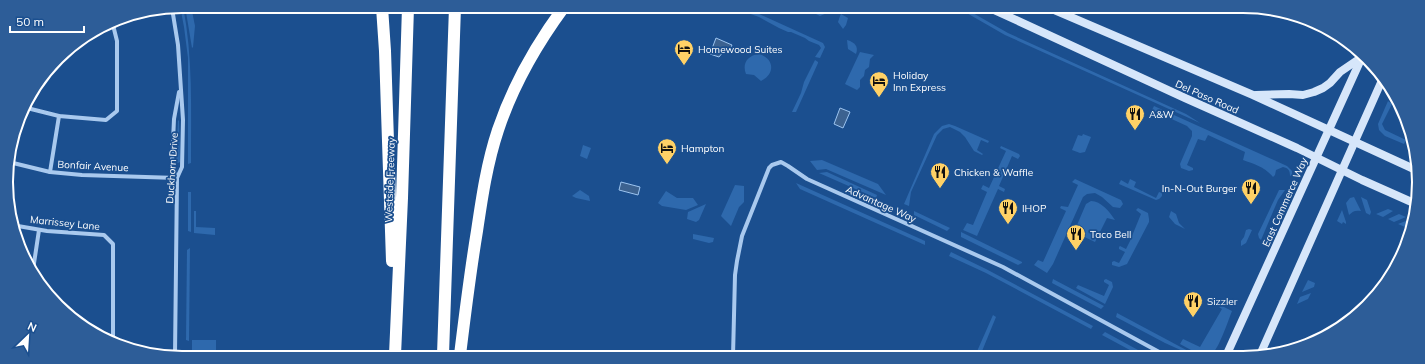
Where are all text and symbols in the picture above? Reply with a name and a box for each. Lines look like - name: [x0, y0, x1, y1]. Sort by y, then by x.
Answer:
- scale bar: [10, 8, 84, 34]
- text: 50 m: [16, 14, 44, 29]
- hotel icon: Homewood Suites: [673, 38, 695, 66]
- place label: Homewood Suites: [698, 43, 782, 56]
- place label: Holiday Inn Express: [893, 69, 946, 94]
- hotel icon: Holiday Inn Express: [868, 70, 890, 98]
- street label: Del Paso Road: [1173, 77, 1241, 117]
- restaurant icon: A&W: [1124, 103, 1146, 131]
- place label: A&W: [1149, 108, 1174, 121]
- street label: Duckhorn Drive: [163, 132, 181, 204]
- street label: Westside Freeway: [382, 136, 398, 223]
- hotel icon: Hampton: [656, 137, 678, 165]
- place label: Hampton: [681, 142, 725, 155]
- street label: East Commerce Way: [1259, 155, 1311, 249]
- street label: Bonfair Avenue: [57, 158, 129, 174]
- restaurant icon: Chicken & Waffle: [929, 161, 951, 189]
- place label: Chicken & Waffle: [954, 166, 1033, 179]
- restaurant icon: In-N-Out Burger: [1240, 177, 1262, 205]
- place label: In-N-Out Burger: [1162, 182, 1237, 195]
- street label: Advantage Way: [844, 183, 919, 226]
- restaurant icon: IHOP: [997, 197, 1019, 225]
- place label: IHOP: [1022, 202, 1047, 215]
- street label: Marrissey Lane: [29, 213, 101, 233]
- restaurant icon: Taco Bell: [1065, 223, 1087, 251]
- place label: Taco Bell: [1090, 228, 1131, 241]
- restaurant icon: Sizzler: [1182, 290, 1204, 318]
- place label: Sizzler: [1207, 295, 1238, 308]
- north arrow: [8, 316, 48, 356]
- text: N: [26, 319, 39, 335]

